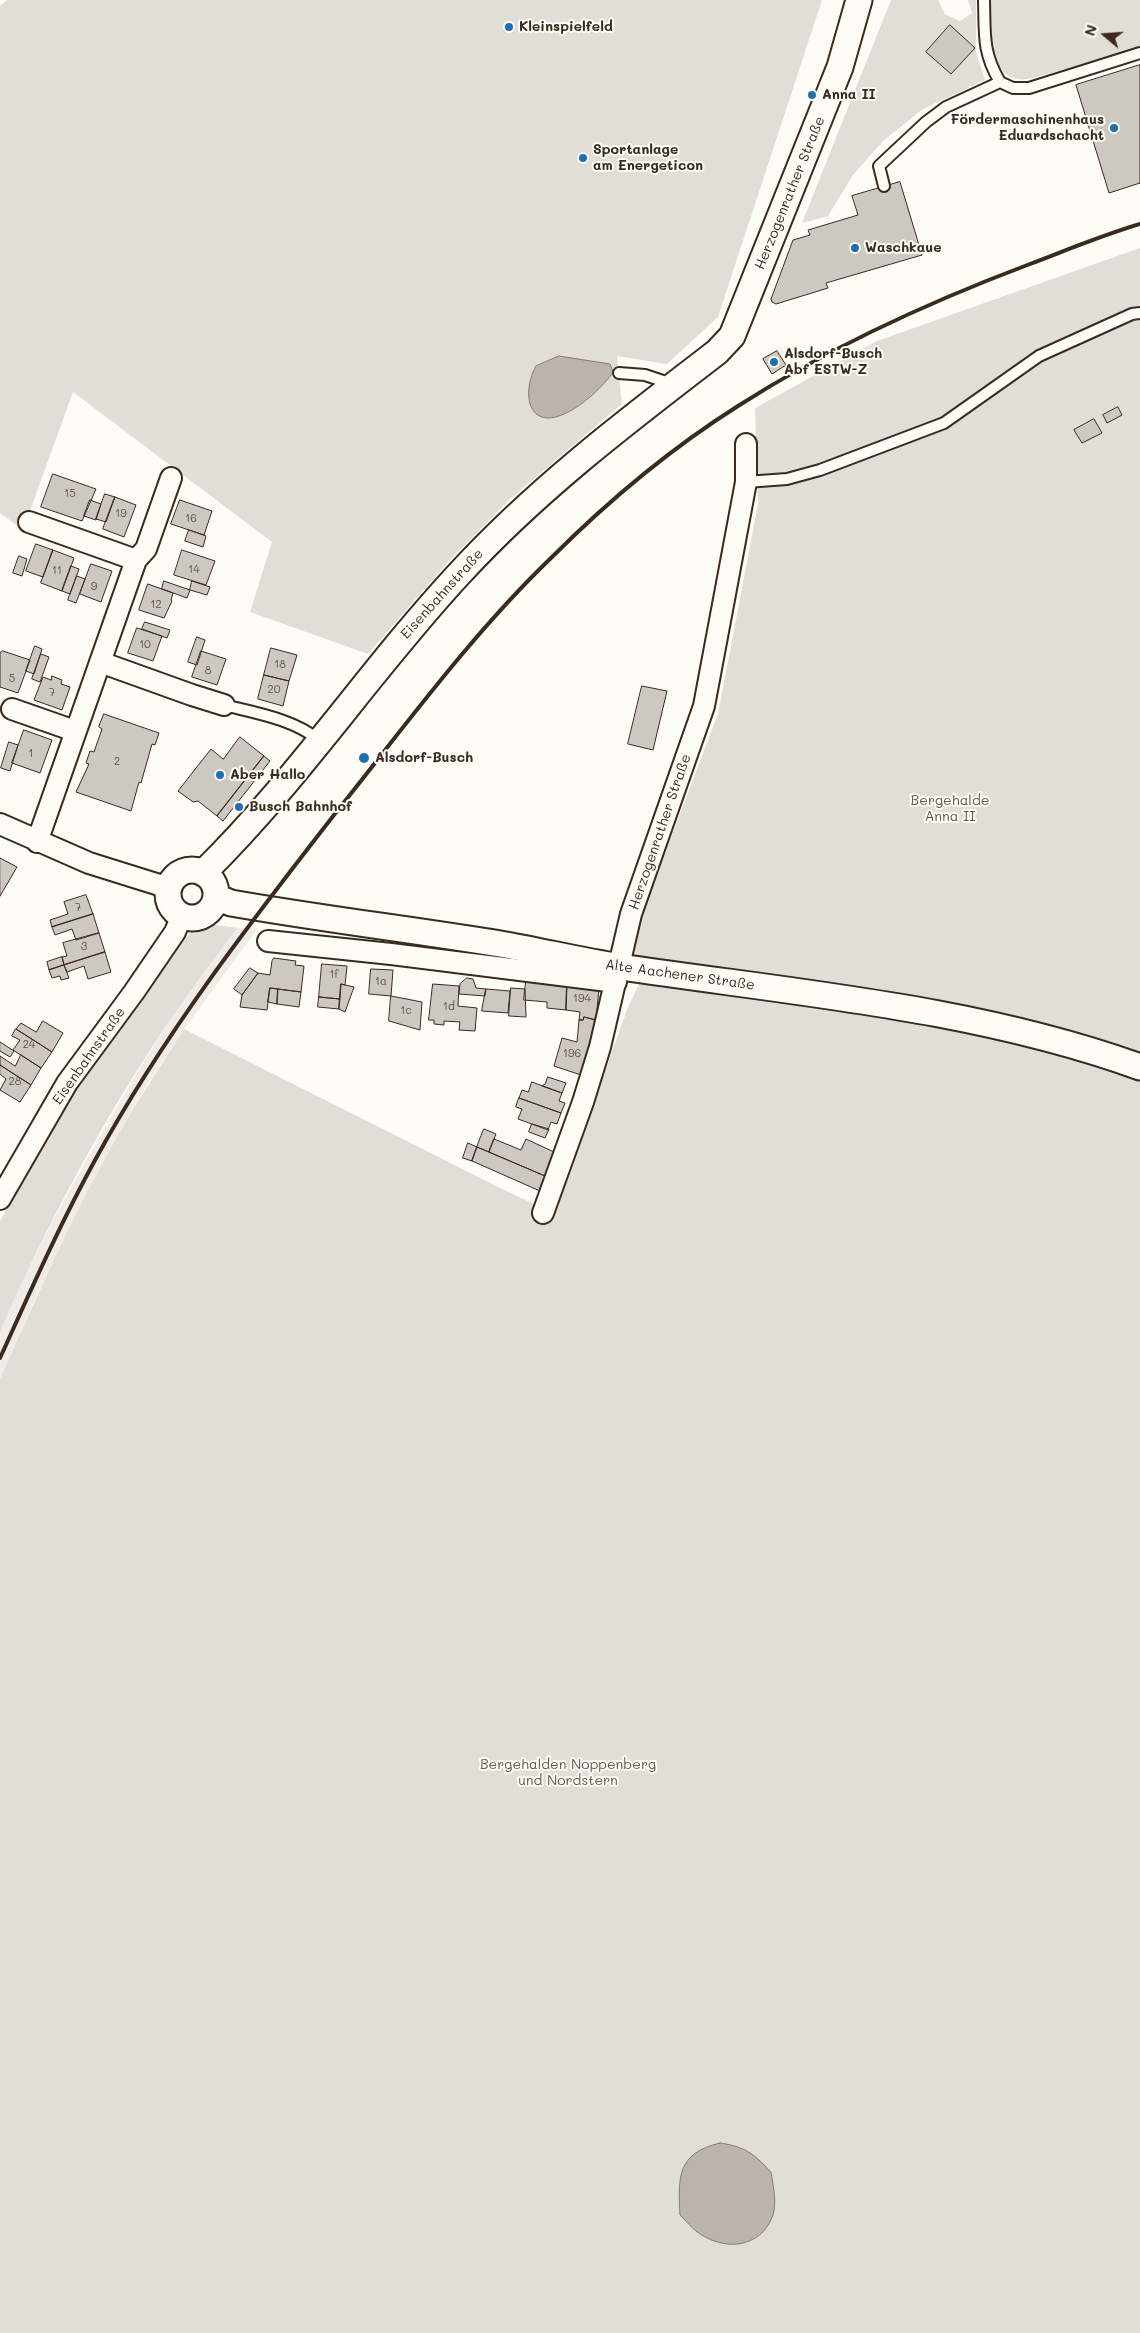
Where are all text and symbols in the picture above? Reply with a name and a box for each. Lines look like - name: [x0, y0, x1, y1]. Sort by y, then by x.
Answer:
- north arrow: [1080, 10, 1130, 60]
- place label: Kleinspielfeld: [519, 19, 613, 35]
- marker: Kleinspielfeld: [503, 21, 515, 33]
- text: N: [1080, 22, 1101, 38]
- place label: Anna II: [822, 87, 876, 103]
- marker: Anna II: [806, 89, 818, 101]
- place label: Fördermaschinenhaus Eduardschacht: [951, 112, 1104, 144]
- street label: Herzogenrather Straße: [752, 114, 828, 272]
- marker: Fördermaschinenhaus Eduardschacht: [1108, 122, 1120, 134]
- place label: Sportanlage am Energeticon: [593, 142, 703, 174]
- marker: Sportanlage am Energeticon: [577, 152, 589, 164]
- place label: Waschkaue: [865, 240, 942, 256]
- marker: Waschkaue: [849, 242, 861, 254]
- place label: Alsdorf-Busch Abf ESTW-Z: [784, 346, 882, 378]
- marker: Alsdorf-Busch Abf ESTW-Z: [768, 356, 780, 368]
- house number: 15: [64, 487, 76, 501]
- house number: 19: [115, 507, 127, 521]
- house number: 16: [185, 512, 197, 526]
- street label: Eisenbahnstraße: [397, 546, 487, 642]
- house number: 14: [188, 563, 200, 577]
- house number: 11: [52, 564, 62, 578]
- house number: 9: [91, 580, 97, 594]
- house number: 12: [150, 598, 162, 612]
- house number: 10: [139, 638, 151, 652]
- house number: 18: [274, 658, 286, 672]
- house number: 8: [205, 664, 211, 678]
- house number: 5: [9, 672, 15, 686]
- house number: 20: [268, 683, 280, 697]
- house number: 7: [49, 686, 55, 700]
- house number: 1: [29, 747, 33, 761]
- place label: Alsdorf-Busch: [375, 750, 473, 766]
- marker: Alsdorf-Busch: [357, 751, 371, 765]
- street label: Herzogenrather Straße: [625, 752, 695, 912]
- house number: 2: [114, 755, 120, 769]
- place label: Aber Hallo: [230, 767, 305, 783]
- marker: Aber Hallo: [214, 769, 226, 781]
- park label: Bergehalde Anna II: [911, 793, 989, 826]
- place label: Busch Bahnhof: [249, 799, 352, 815]
- marker: Busch Bahnhof: [233, 801, 245, 813]
- house number: 7: [75, 901, 81, 915]
- house number: 3: [81, 940, 87, 954]
- street label: Alte Aachener Straße: [604, 956, 756, 994]
- house number: 1f: [329, 968, 339, 982]
- house number: 1a: [375, 975, 387, 989]
- house number: 194: [573, 992, 591, 1006]
- house number: 1d: [443, 1000, 455, 1014]
- street label: Eisenbahnstraße: [49, 1004, 129, 1108]
- house number: 1c: [400, 1004, 412, 1018]
- house number: 24: [23, 1038, 35, 1052]
- house number: 196: [563, 1047, 581, 1061]
- house number: 28: [9, 1075, 21, 1089]
- park label: Bergehalden Noppenberg und Nordstern: [480, 1757, 656, 1790]

